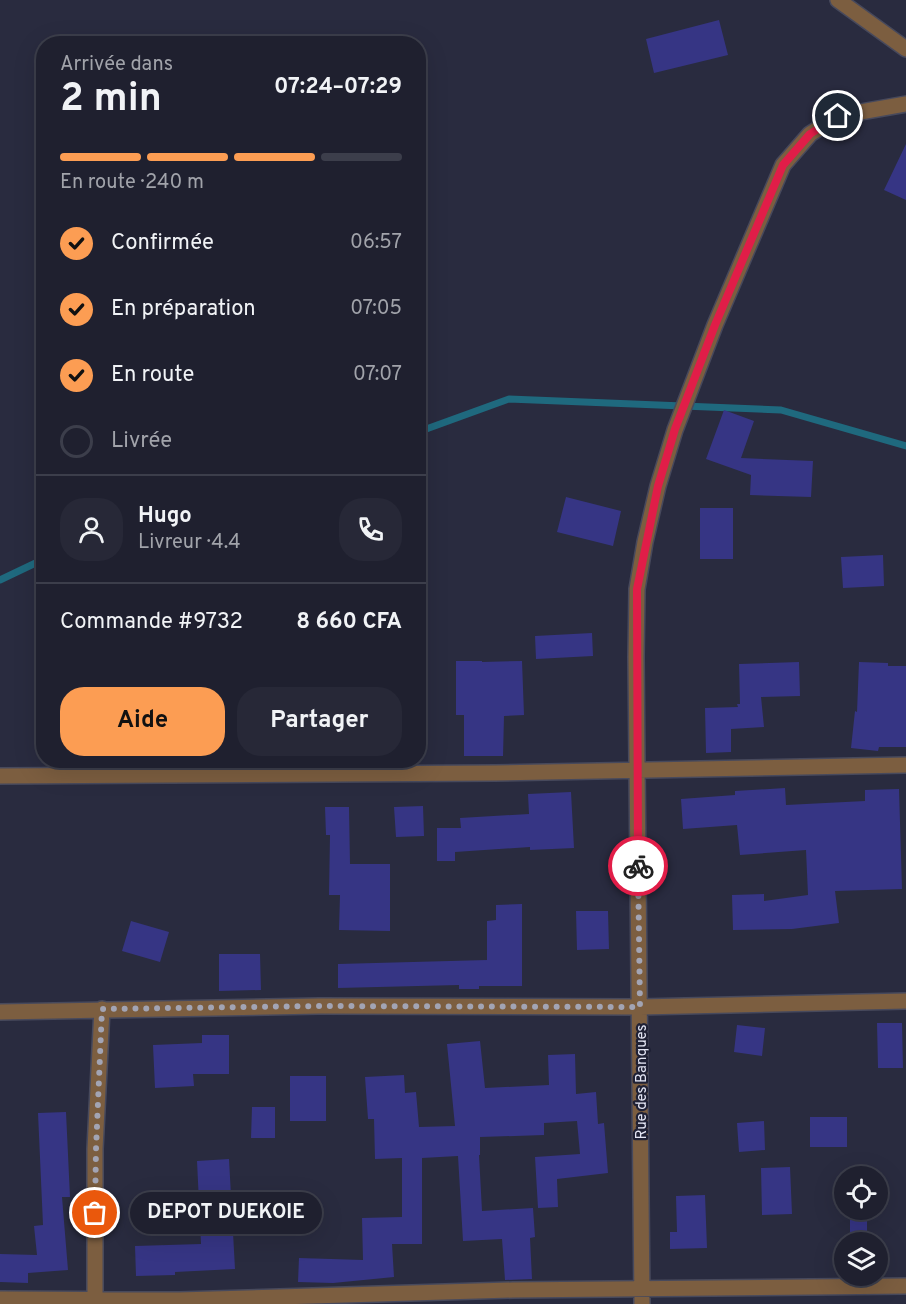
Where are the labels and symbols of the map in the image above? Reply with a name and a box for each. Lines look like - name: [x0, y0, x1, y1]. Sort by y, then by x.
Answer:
- pin: [812, 90, 863, 141]
- courier: [608, 836, 668, 896]
- street label: Rue des Banques: [633, 1024, 652, 1140]
- pin: [69, 1187, 120, 1238]
- callout: DEPOT DUEKOIE: [131, 1192, 323, 1234]

